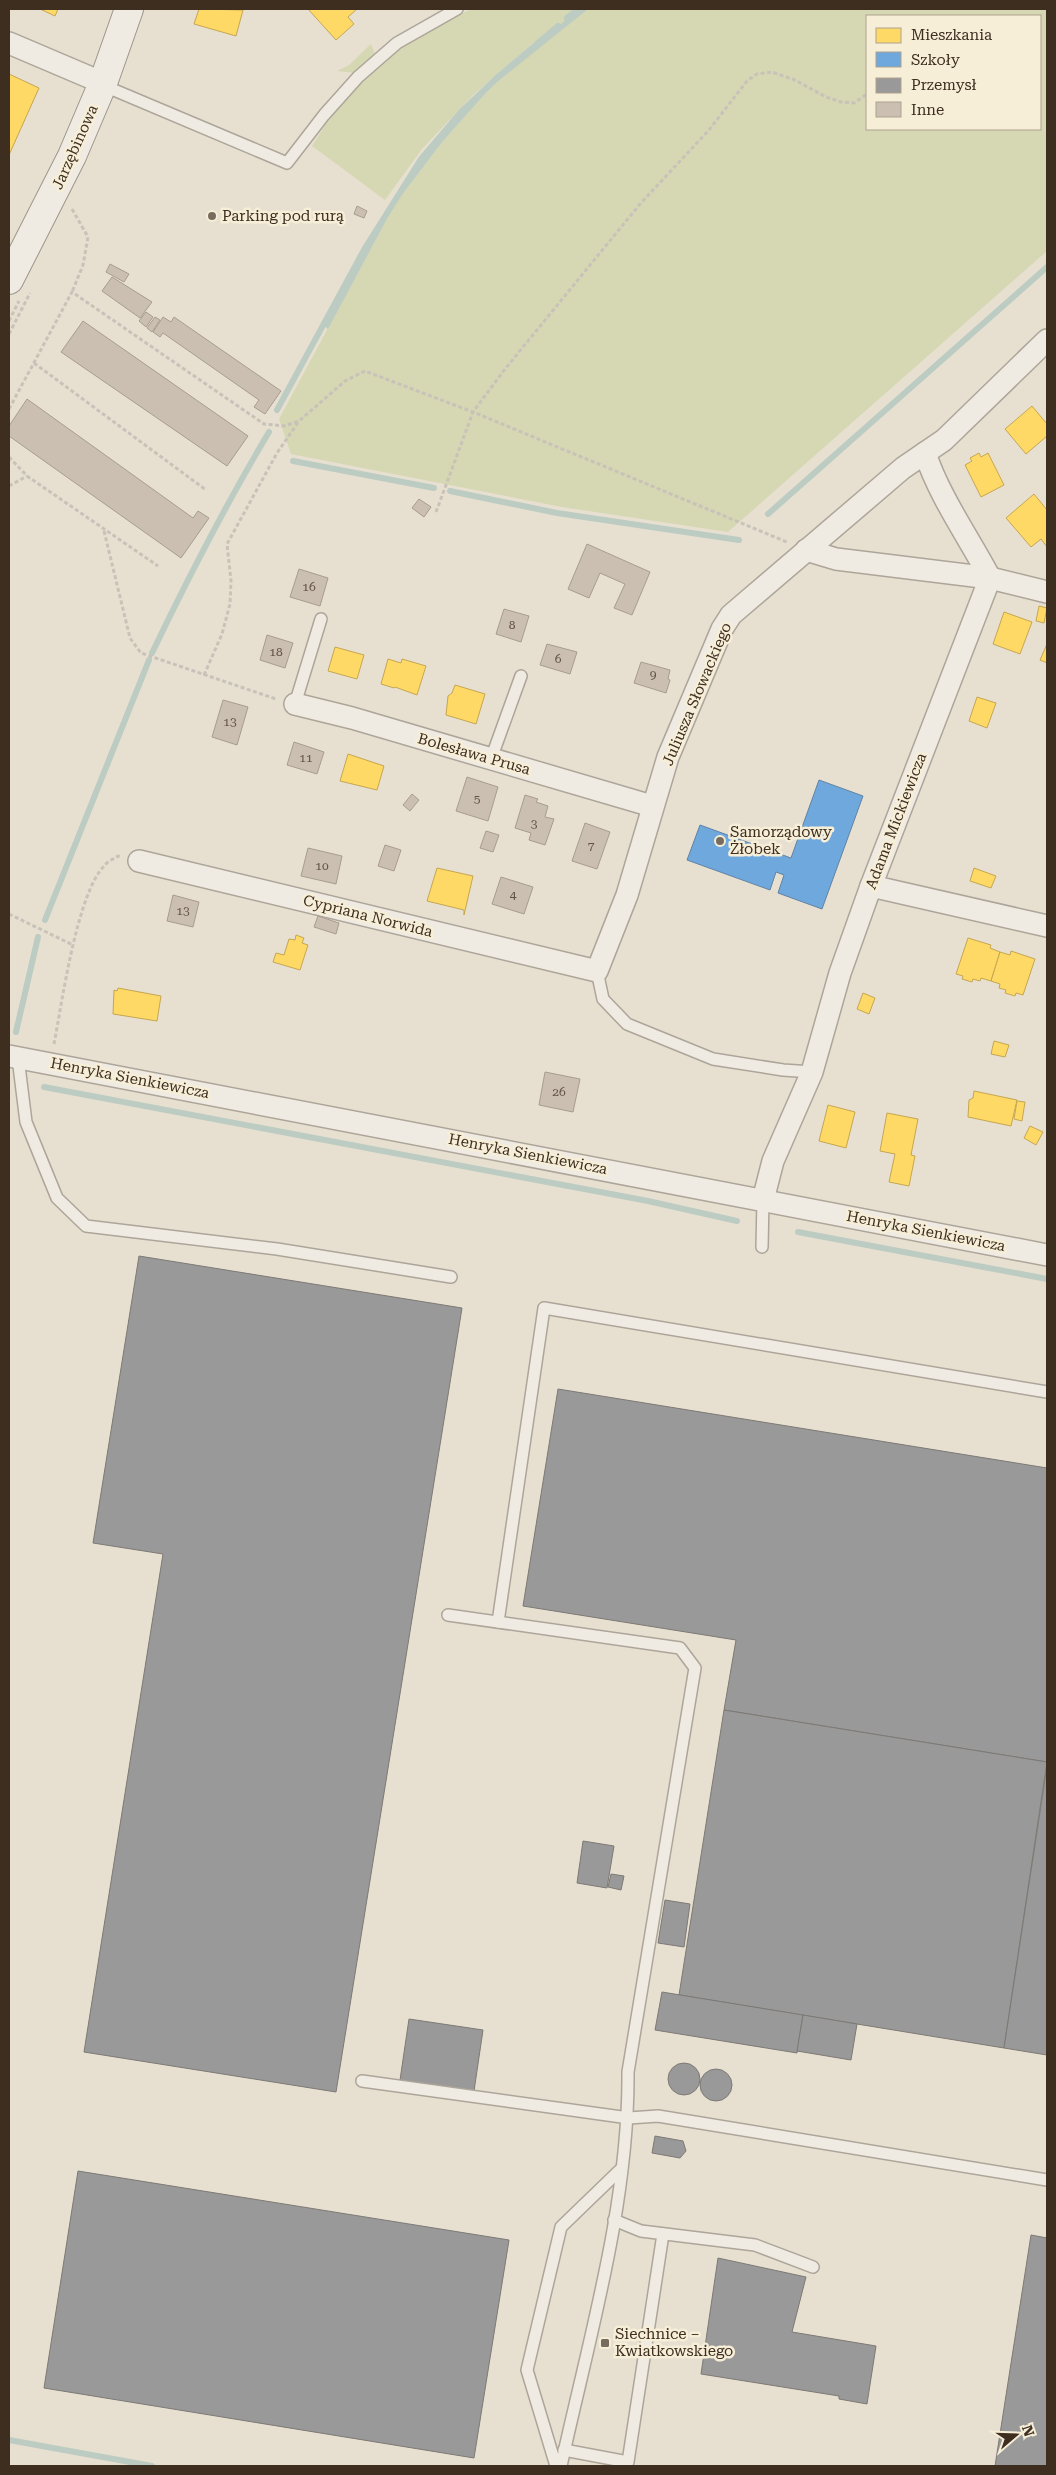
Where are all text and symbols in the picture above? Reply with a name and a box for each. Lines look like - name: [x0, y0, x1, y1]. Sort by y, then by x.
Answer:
- legend: [866, 15, 1041, 130]
- text: Mieszkania: [911, 26, 992, 44]
- text: Szkoły: [911, 51, 960, 69]
- text: Przemysł: [911, 76, 977, 94]
- text: Inne: [911, 101, 944, 119]
- street label: Jarzębinowa: [48, 102, 102, 192]
- place label: Parking pod rurą: [222, 207, 344, 225]
- marker: Parking pod rurą: [206, 210, 218, 222]
- house number: 16: [302, 580, 316, 594]
- house number: 8: [509, 618, 516, 632]
- street label: Juliusza Słowackiego: [659, 620, 735, 768]
- house number: 18: [269, 645, 283, 659]
- house number: 6: [555, 652, 562, 666]
- house number: 9: [650, 668, 657, 682]
- house number: 13: [223, 715, 237, 729]
- street label: Bolesława Prusa: [416, 729, 532, 779]
- street label: Adama Mickiewicza: [862, 750, 930, 892]
- house number: 11: [299, 751, 313, 765]
- house number: 5: [474, 792, 481, 806]
- house number: 3: [531, 817, 538, 831]
- place label: Samorządowy Żłobek: [730, 823, 832, 858]
- marker: Samorządowy Żłobek: [714, 835, 726, 847]
- house number: 7: [588, 839, 595, 853]
- house number: 10: [315, 859, 329, 873]
- house number: 4: [510, 888, 517, 902]
- street label: Cypriana Norwida: [301, 891, 435, 941]
- house number: 13: [176, 904, 190, 918]
- street label: Henryka Sienkiewicza: [49, 1054, 211, 1102]
- house number: 26: [552, 1085, 566, 1099]
- street label: Henryka Sienkiewicza: [447, 1130, 609, 1178]
- street label: Henryka Sienkiewicza: [845, 1207, 1007, 1255]
- place label: Siechnice – Kwiatkowskiego: [615, 2325, 733, 2360]
- marker: Siechnice – Kwiatkowskiego: [599, 2337, 611, 2349]
- north arrow: [991, 2410, 1041, 2460]
- text: N: [1019, 2423, 1038, 2439]

